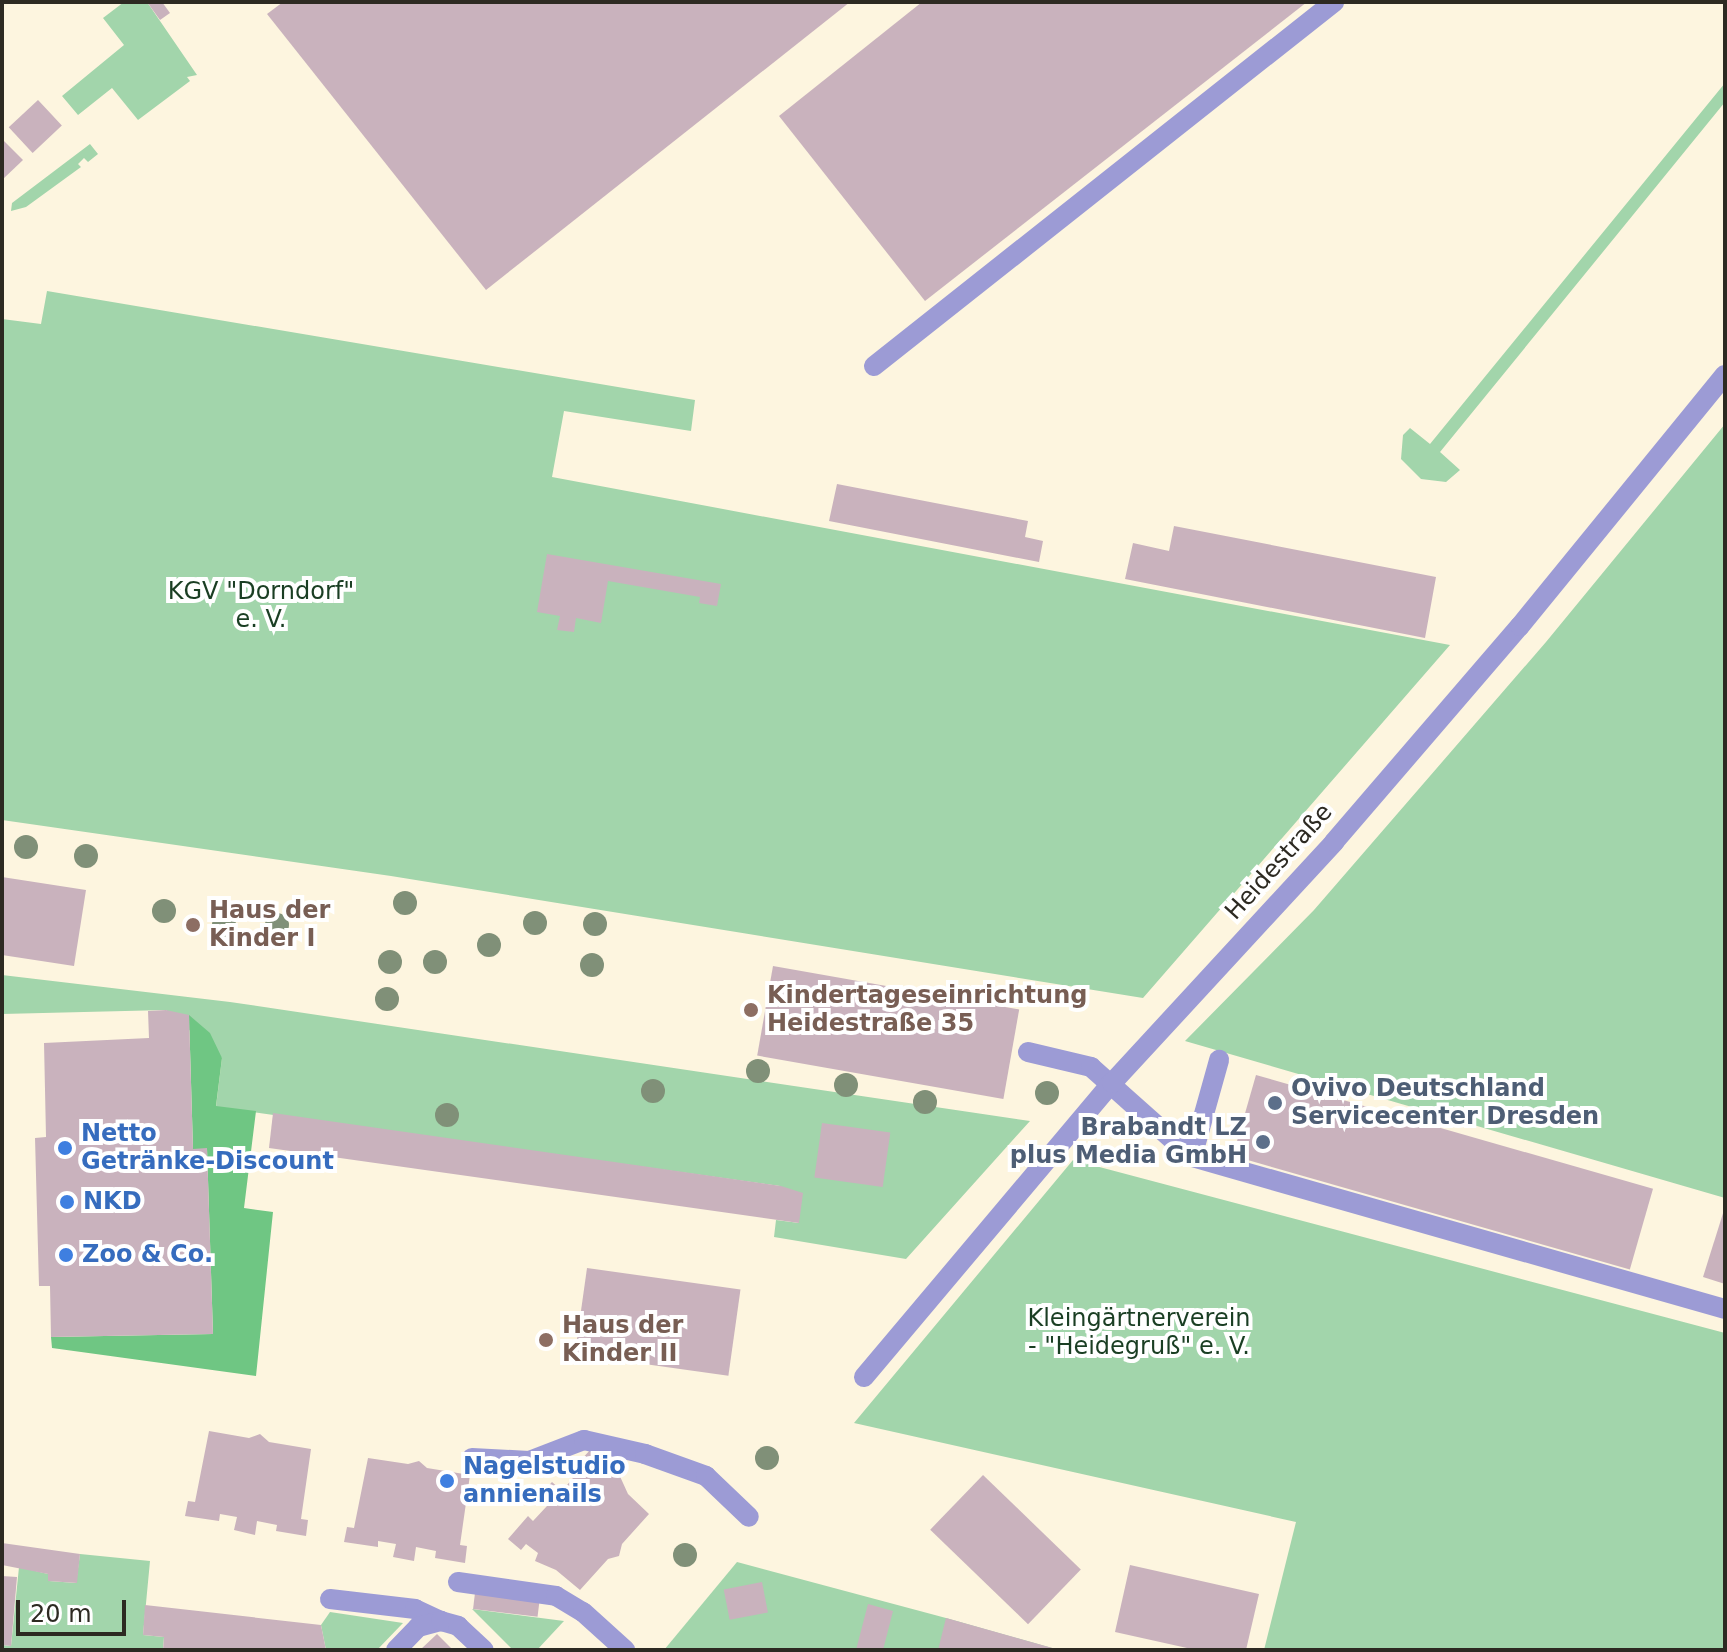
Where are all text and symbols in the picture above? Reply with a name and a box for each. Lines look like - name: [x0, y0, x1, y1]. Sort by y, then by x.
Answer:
- park label: KGV "Dorndorf" e. V.: [168, 578, 354, 634]
- street label: Heidestraße: [1220, 798, 1338, 926]
- place label: Haus der Kinder I: [209, 897, 330, 953]
- marker: Haus der Kinder I: [184, 916, 202, 934]
- place label: Kindertageseinrichtung Heidestraße 35: [767, 982, 1087, 1038]
- marker: Kindertageseinrichtung Heidestraße 35: [742, 1001, 760, 1019]
- place label: Ovivo Deutschland Servicecenter Dresden: [1291, 1075, 1599, 1131]
- marker: Ovivo Deutschland Servicecenter Dresden: [1266, 1094, 1284, 1112]
- place label: Brabandt LZ plus Media GmbH: [1010, 1114, 1247, 1170]
- place label: Netto Getränke-Discount: [81, 1120, 334, 1176]
- marker: Brabandt LZ plus Media GmbH: [1254, 1133, 1272, 1151]
- marker: Netto Getränke-Discount: [56, 1139, 74, 1157]
- place label: NKD: [83, 1188, 142, 1216]
- marker: NKD: [58, 1193, 76, 1211]
- place label: Zoo & Co.: [82, 1241, 213, 1269]
- marker: Zoo & Co.: [57, 1246, 75, 1264]
- park label: Kleingärtnerverein - "Heidegruß" e. V.: [1027, 1305, 1251, 1361]
- place label: Haus der Kinder II: [562, 1312, 683, 1368]
- marker: Haus der Kinder II: [537, 1331, 555, 1349]
- place label: Nagelstudio annienails: [463, 1453, 626, 1509]
- marker: Nagelstudio annienails: [438, 1472, 456, 1490]
- scale bar: [20, 1584, 130, 1634]
- text: 20 m: [30, 1600, 92, 1628]

